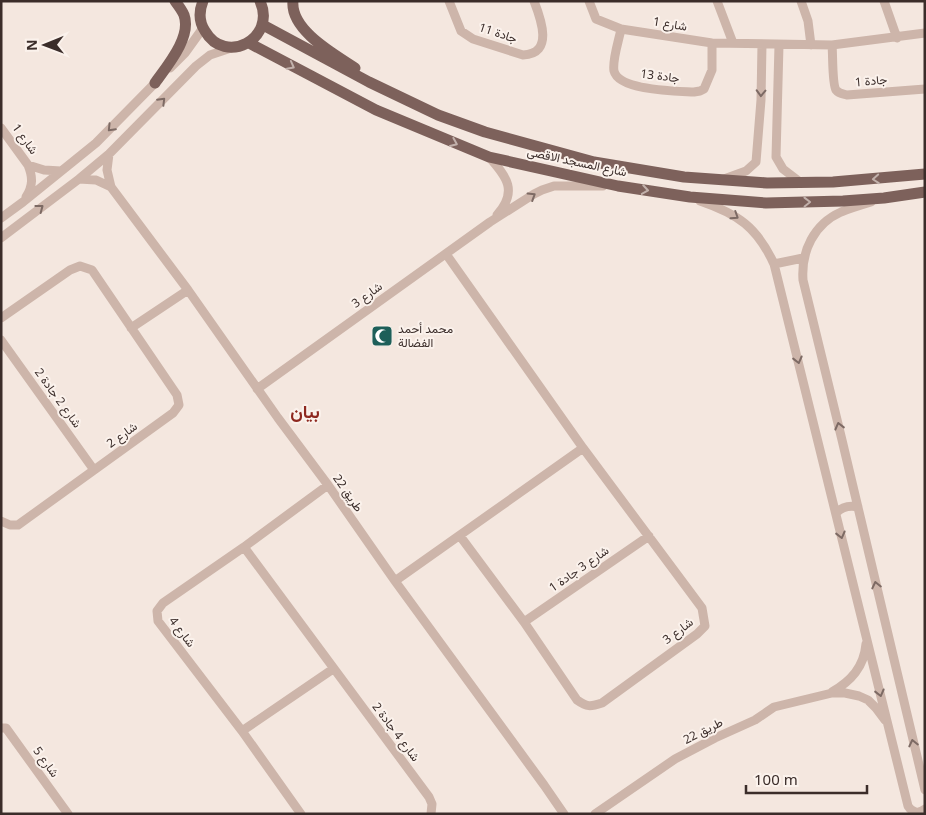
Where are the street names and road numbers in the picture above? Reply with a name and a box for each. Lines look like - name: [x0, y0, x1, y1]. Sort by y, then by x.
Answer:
- street label: شارع 1: [652, 12, 688, 36]
- street label: جادة 11: [477, 18, 520, 47]
- street label: جادة 13: [639, 65, 681, 86]
- street label: جادة 1: [854, 71, 888, 90]
- street label: شارع 1: [8, 120, 42, 158]
- street label: شارع المسجد الاقصى: [526, 143, 628, 181]
- street label: شارع 3: [348, 278, 386, 312]
- street label: شارع 2 جادة 2: [30, 364, 86, 432]
- street label: شارع 2: [103, 418, 141, 452]
- street label: طريق 22: [329, 471, 368, 515]
- street label: شارع 3 جادة 1: [545, 542, 613, 596]
- street label: شارع 4: [165, 613, 199, 651]
- street label: شارع 3: [659, 614, 697, 648]
- street label: شارع 4 جادة 2: [368, 699, 424, 765]
- street label: طريق 22: [680, 713, 726, 748]
- street label: شارع 5: [29, 743, 63, 781]

